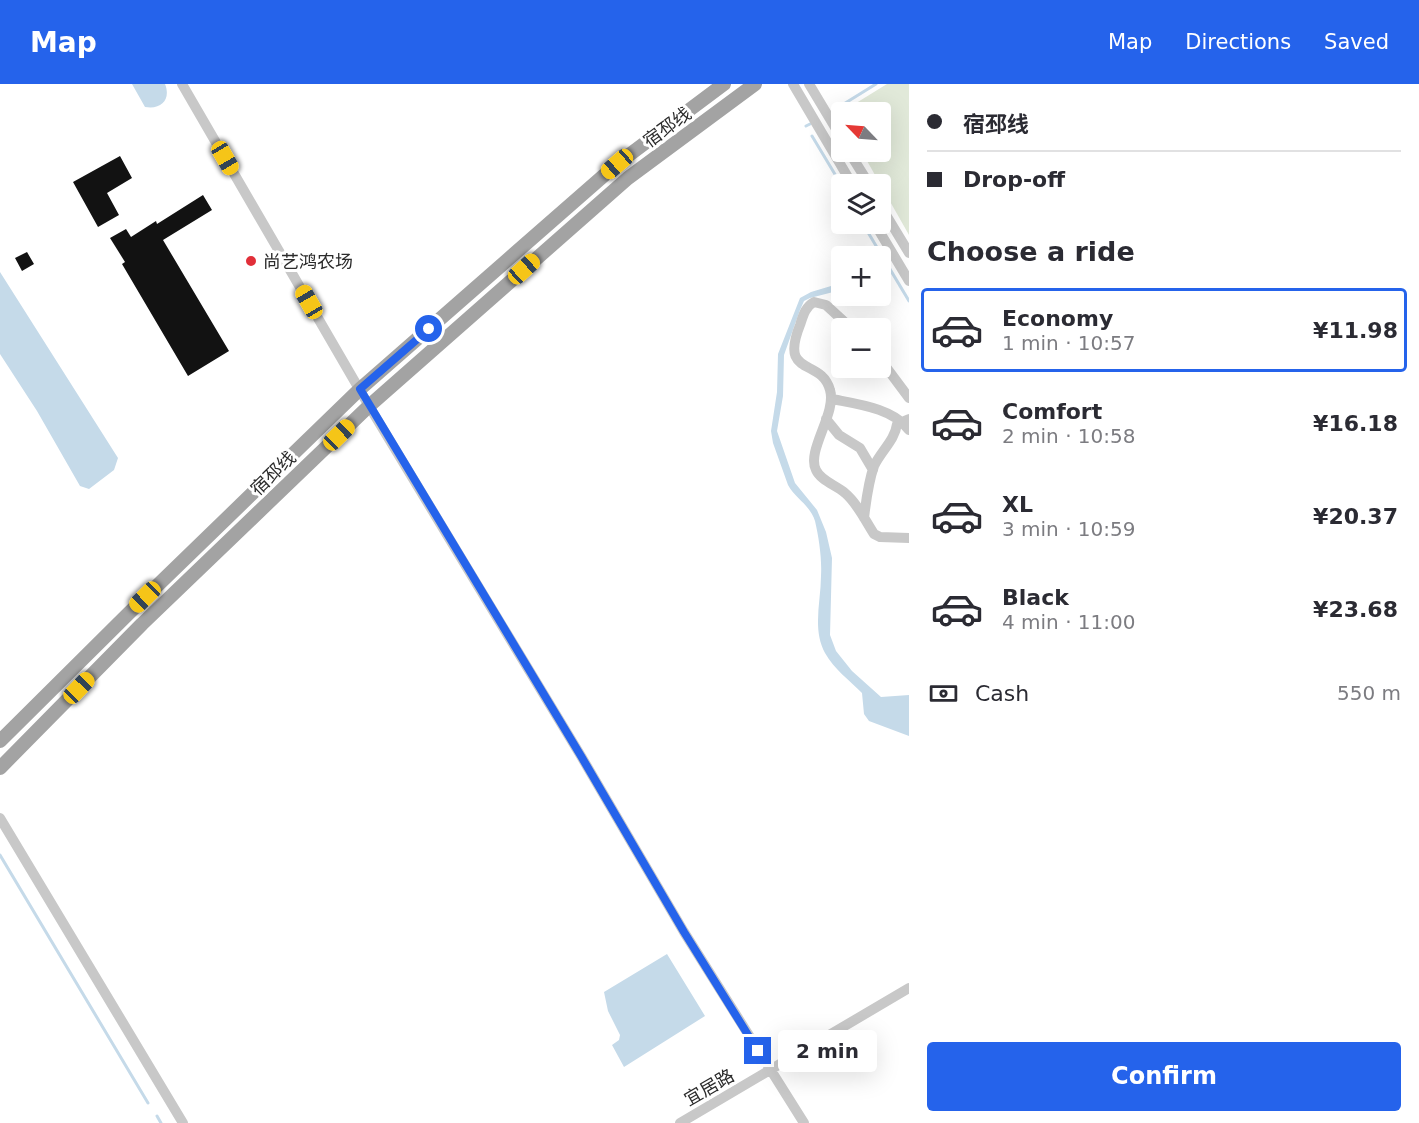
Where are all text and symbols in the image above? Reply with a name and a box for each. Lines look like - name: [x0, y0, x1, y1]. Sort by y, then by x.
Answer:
- text: Map: [30, 26, 97, 59]
- text: Map: [1108, 30, 1152, 54]
- text: Directions: [1185, 30, 1291, 54]
- text: Saved: [1324, 30, 1389, 54]
- north arrow: [831, 102, 891, 162]
- map controls: [831, 102, 891, 378]
- street label: 宿邳线: [639, 103, 695, 151]
- text: 宿邳线: [963, 112, 1029, 137]
- car: [208, 138, 242, 178]
- car: [598, 145, 636, 183]
- text: Drop-off: [963, 167, 1065, 192]
- button: layers: [831, 174, 891, 234]
- text: Choose a ride: [927, 236, 1135, 267]
- button: +: [831, 246, 891, 306]
- car: [505, 250, 543, 288]
- place label: 尚艺鸿农场: [263, 251, 353, 272]
- marker: 尚艺鸿农场: [244, 254, 258, 268]
- car: [292, 282, 326, 322]
- icon: car: [930, 303, 984, 357]
- text: Economy: [1002, 306, 1113, 331]
- route start: [415, 315, 442, 342]
- button: −: [831, 318, 891, 378]
- text: ¥11.98: [1313, 318, 1398, 343]
- text: 1 min · 10:57: [1002, 331, 1136, 355]
- icon: car: [930, 396, 984, 450]
- text: Comfort: [1002, 399, 1102, 424]
- text: ¥16.18: [1313, 411, 1398, 436]
- car: [320, 416, 358, 454]
- text: 2 min · 10:58: [1002, 424, 1136, 448]
- street label: 宿邳线: [246, 447, 300, 499]
- icon: car: [930, 489, 984, 543]
- text: XL: [1002, 492, 1033, 517]
- text: ¥20.37: [1313, 504, 1398, 529]
- text: 3 min · 10:59: [1002, 517, 1136, 541]
- car: [126, 578, 164, 616]
- icon: car: [930, 582, 984, 636]
- text: Black: [1002, 585, 1069, 610]
- text: ¥23.68: [1313, 597, 1398, 622]
- text: 4 min · 11:00: [1002, 610, 1136, 634]
- car: [60, 669, 98, 707]
- icon: cash: [927, 677, 960, 710]
- text: Cash: [975, 681, 1029, 706]
- text: 550 m: [1337, 681, 1401, 705]
- callout: 2 min: [779, 1030, 878, 1072]
- route end: [744, 1037, 771, 1064]
- text: 2 min: [796, 1039, 859, 1063]
- button: Confirm: [927, 1042, 1401, 1111]
- street label: 宜居路: [680, 1064, 738, 1110]

